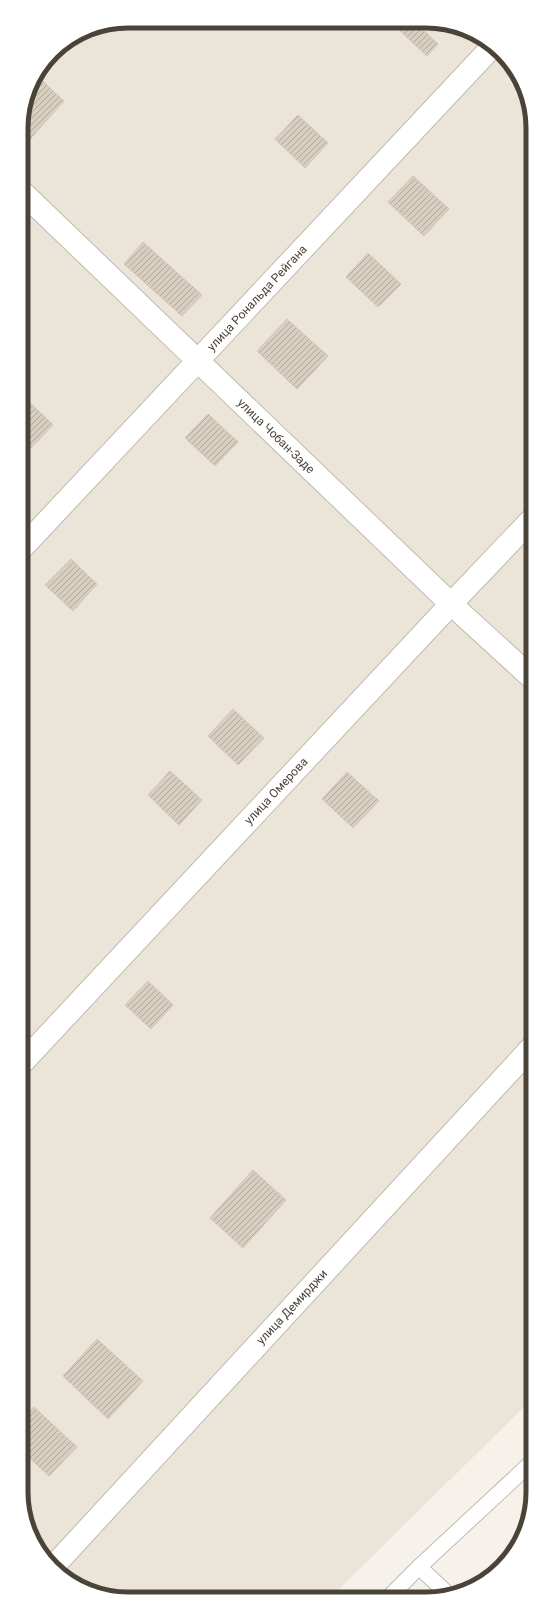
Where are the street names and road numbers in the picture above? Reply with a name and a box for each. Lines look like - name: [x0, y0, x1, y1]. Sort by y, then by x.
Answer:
- street label: улица Рональда Рейгана: [204, 242, 310, 354]
- street label: улица Чобан-Заде: [235, 396, 317, 476]
- street label: улица Омерова: [241, 755, 311, 827]
- street label: улица Демирджи: [254, 1267, 330, 1347]

